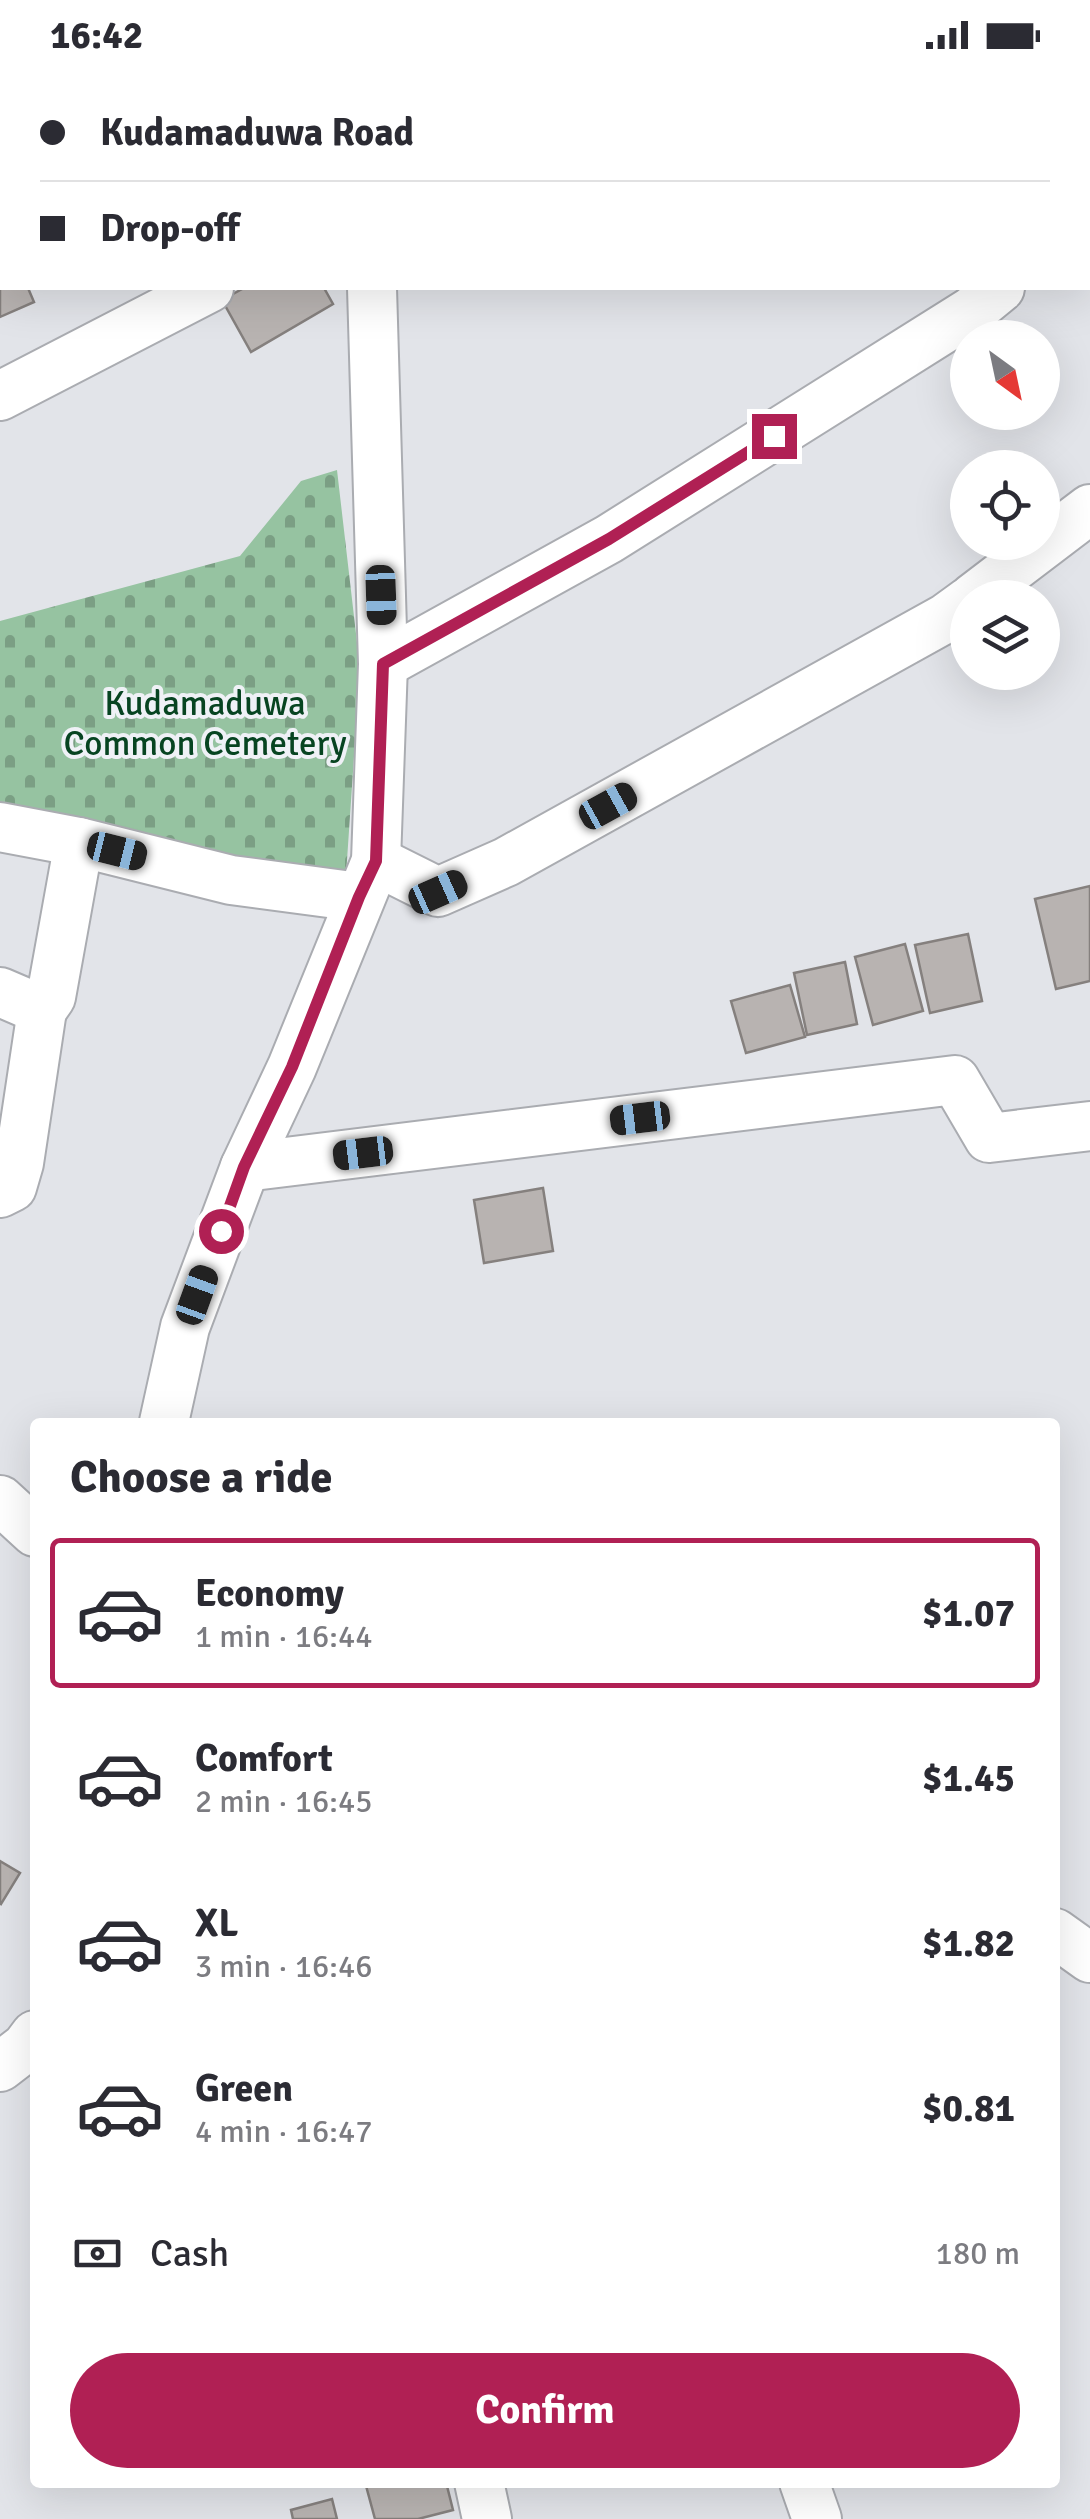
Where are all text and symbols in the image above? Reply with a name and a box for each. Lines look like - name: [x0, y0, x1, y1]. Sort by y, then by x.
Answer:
- text: 16:42: [50, 12, 143, 59]
- text: Kudamaduwa Road: [100, 109, 414, 156]
- text: Drop-off: [100, 205, 240, 252]
- north arrow: [950, 320, 1060, 430]
- map controls: [950, 320, 1060, 690]
- route end: [752, 414, 797, 459]
- button: locate: [950, 450, 1060, 560]
- car: [365, 564, 397, 626]
- button: layers: [950, 580, 1060, 690]
- park label: Kudamaduwa Common Cemetery: [63, 682, 347, 765]
- car: [574, 778, 642, 834]
- car: [84, 829, 150, 873]
- car: [404, 866, 472, 918]
- car: [608, 1099, 672, 1137]
- car: [331, 1134, 395, 1172]
- route start: [199, 1209, 244, 1254]
- car: [173, 1262, 221, 1328]
- text: Choose a ride: [70, 1450, 333, 1505]
- icon: car: [75, 1568, 165, 1658]
- text: Economy: [195, 1570, 344, 1617]
- text: $1.07: [922, 1590, 1015, 1637]
- text: 1 min · 16:44: [195, 1617, 373, 1656]
- icon: car: [75, 1733, 165, 1823]
- text: Comfort: [195, 1735, 333, 1782]
- text: $1.45: [922, 1755, 1015, 1802]
- text: 2 min · 16:45: [195, 1782, 373, 1821]
- icon: car: [75, 1898, 165, 1988]
- text: XL: [195, 1900, 238, 1947]
- text: $1.82: [922, 1920, 1015, 1967]
- text: 3 min · 16:46: [195, 1947, 373, 1986]
- icon: car: [75, 2063, 165, 2153]
- text: Green: [195, 2065, 293, 2112]
- text: $0.81: [922, 2085, 1015, 2132]
- text: 4 min · 16:47: [195, 2112, 373, 2151]
- icon: cash: [70, 2226, 125, 2281]
- text: Cash: [150, 2230, 229, 2277]
- text: 180 m: [936, 2234, 1020, 2273]
- button: Confirm: [70, 2353, 1020, 2468]

